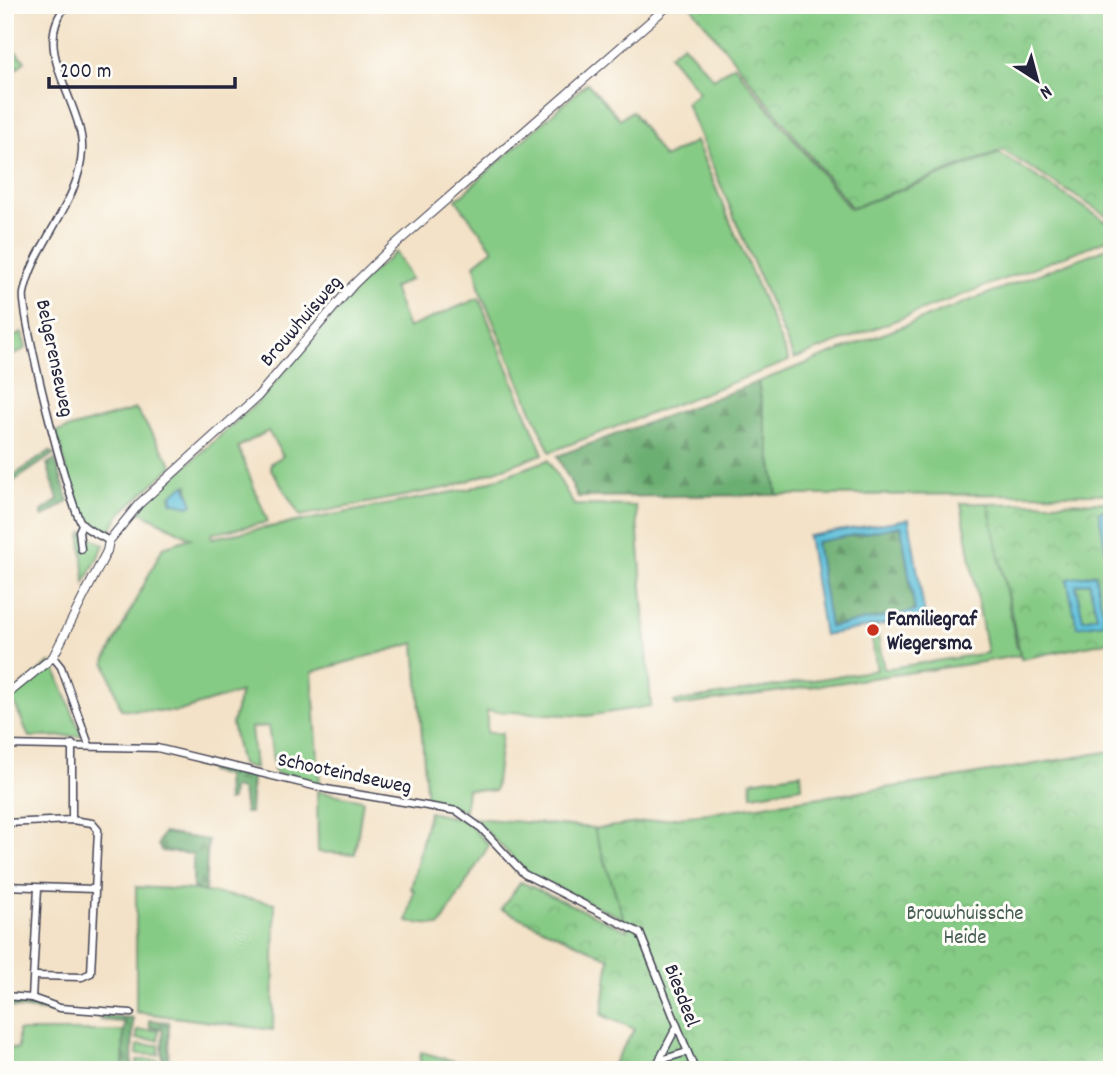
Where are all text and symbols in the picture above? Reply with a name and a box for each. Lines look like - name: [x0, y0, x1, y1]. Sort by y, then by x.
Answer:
- scale bar: [49, 46, 234, 90]
- north arrow: [1002, 46, 1072, 116]
- text: 200 m: [60, 58, 111, 88]
- text: N: [1033, 77, 1057, 105]
- street label: Brouwhuisweg: [254, 269, 351, 374]
- street label: Belgerenseweg: [26, 297, 80, 420]
- place label: Familiegraf Wiegersma: [887, 606, 978, 660]
- marker: Familiegraf Wiegersma: [865, 622, 881, 638]
- street label: Schooteindseweg: [275, 746, 414, 804]
- park label: Brouwhuissche Heide: [906, 900, 1024, 954]
- street label: Biesdeel: [655, 960, 706, 1032]

